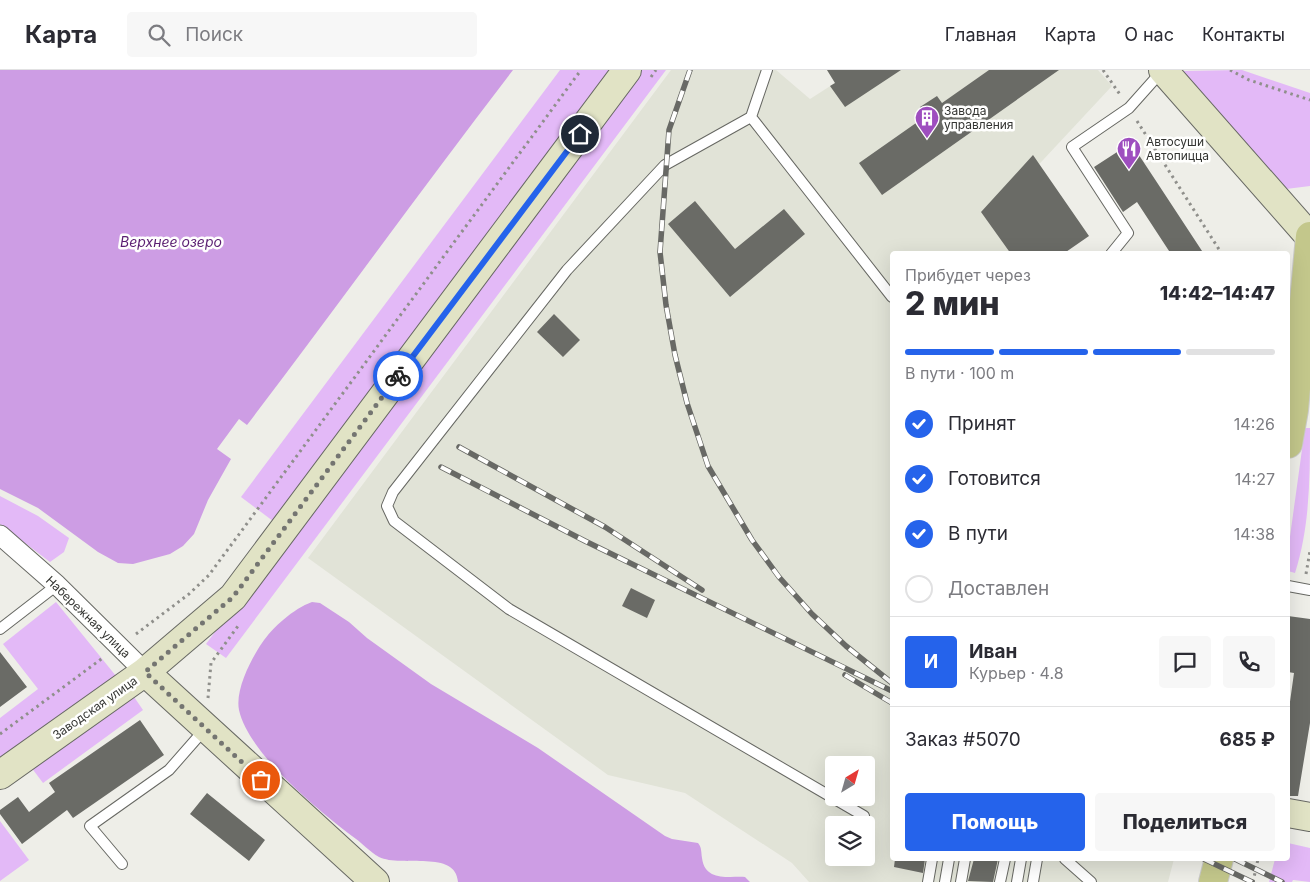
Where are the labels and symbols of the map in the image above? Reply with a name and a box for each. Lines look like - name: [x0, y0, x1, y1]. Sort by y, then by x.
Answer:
- place label: Завода управления: [944, 103, 1014, 132]
- building icon: Завода управления: [914, 105, 940, 139]
- pin: [559, 113, 601, 155]
- place label: Автосуши Автопицца: [1146, 134, 1209, 163]
- restaurant icon: Автосуши Автопицца: [1116, 136, 1142, 170]
- water label: Верхнее озеро: [120, 233, 222, 250]
- courier: [373, 351, 423, 401]
- street label: Набережная улица: [43, 573, 134, 661]
- street label: Заводская улица: [49, 673, 140, 742]
- north arrow: [825, 756, 875, 806]
- pin: [240, 759, 282, 801]

